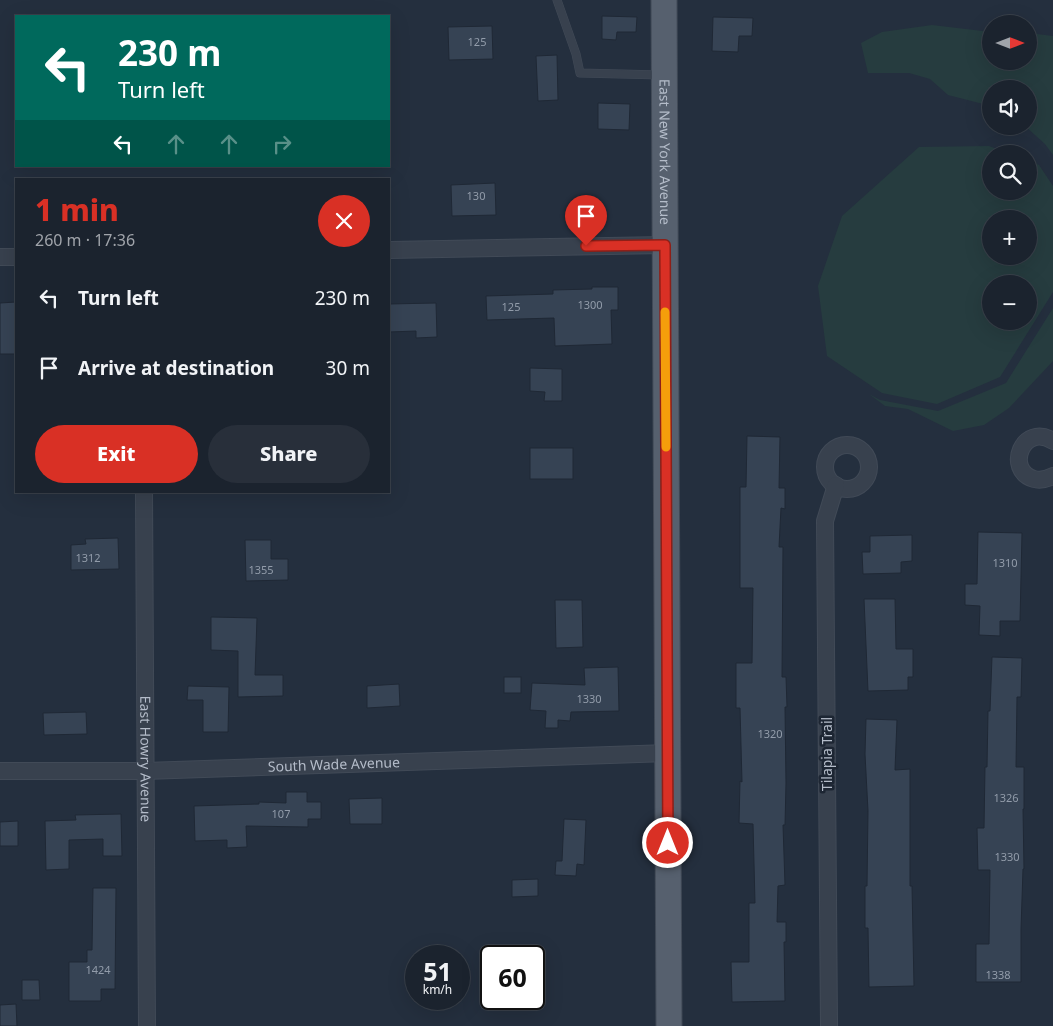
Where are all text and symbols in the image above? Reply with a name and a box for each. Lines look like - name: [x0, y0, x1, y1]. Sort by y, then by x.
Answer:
- north arrow: [982, 15, 1038, 70]
- map controls: [982, 15, 1037, 330]
- text: 230 m: [118, 29, 221, 76]
- house number: 125: [468, 34, 486, 49]
- icon: left: [35, 35, 100, 100]
- text: Turn left: [118, 74, 205, 104]
- street label: East New York Avenue: [655, 79, 675, 225]
- button: sound: [982, 80, 1037, 135]
- icon: left: [109, 130, 137, 158]
- icon: ahead: [162, 130, 190, 158]
- icon: ahead: [215, 130, 243, 158]
- icon: right: [268, 130, 296, 158]
- button: search: [982, 145, 1037, 200]
- house number: 130: [467, 188, 485, 203]
- text: 1 min: [35, 189, 119, 230]
- button: close: [318, 195, 370, 247]
- pin: [565, 195, 607, 246]
- icon: arrive: [572, 202, 600, 230]
- button: +: [982, 210, 1037, 265]
- text: 260 m · 17:36: [35, 229, 135, 251]
- button: −: [982, 275, 1037, 330]
- icon: left: [35, 284, 63, 312]
- text: Turn left: [78, 285, 159, 311]
- text: 230 m: [315, 285, 370, 311]
- house number: 1300: [577, 297, 603, 312]
- house number: 125: [502, 299, 520, 314]
- icon: arrive: [35, 354, 63, 382]
- text: Arrive at destination: [78, 355, 274, 381]
- text: 30 m: [326, 355, 370, 381]
- button: Exit: [35, 425, 198, 483]
- button: Share: [208, 425, 370, 483]
- house number: 1312: [75, 550, 101, 565]
- house number: 1310: [992, 555, 1018, 570]
- house number: 1355: [248, 562, 274, 577]
- house number: 1330: [576, 691, 602, 706]
- street label: East Howry Avenue: [136, 696, 156, 822]
- street label: Tilapia Trail: [817, 717, 836, 791]
- house number: 1320: [757, 726, 783, 741]
- street label: South Wade Avenue: [267, 752, 400, 776]
- house number: 1326: [993, 790, 1019, 805]
- house number: 107: [272, 806, 290, 821]
- position arrow: [641, 816, 693, 868]
- house number: 1330: [994, 849, 1020, 864]
- speed limit sign: 60: [480, 945, 545, 1010]
- text: 51: [423, 954, 452, 988]
- house number: 1424: [85, 962, 111, 977]
- house number: 1338: [985, 967, 1011, 982]
- text: km/h: [423, 981, 452, 998]

